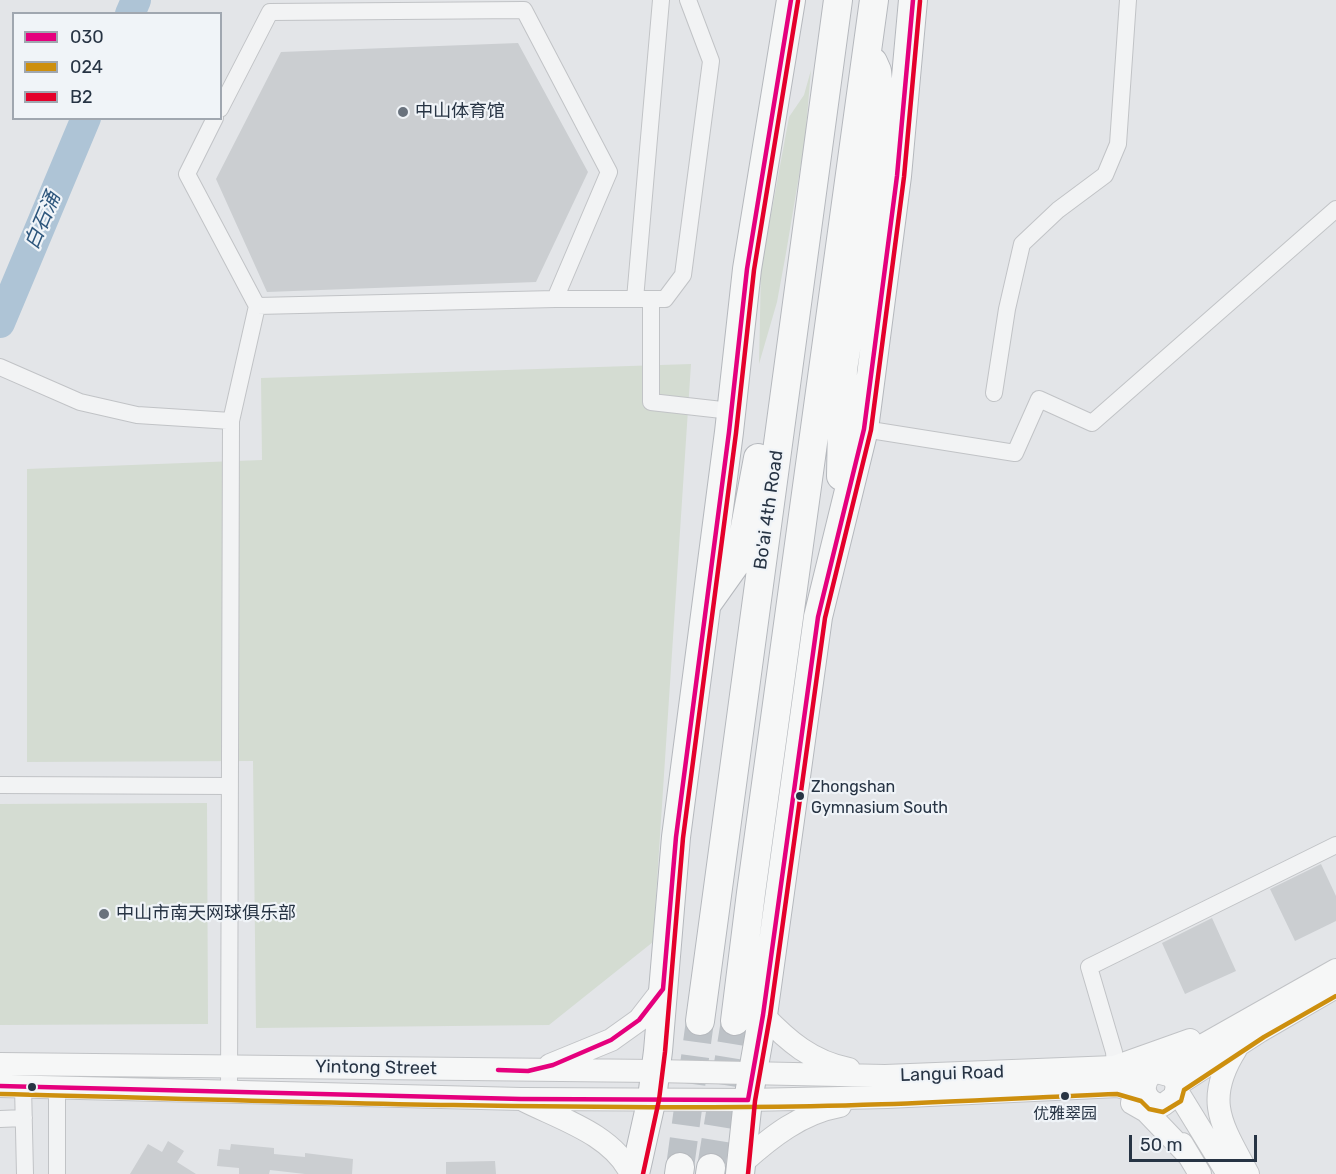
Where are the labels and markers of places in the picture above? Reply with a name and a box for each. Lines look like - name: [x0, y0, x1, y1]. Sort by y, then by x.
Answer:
- place label: 中山体育馆: [415, 101, 505, 123]
- marker: 中山体育馆: [396, 105, 410, 119]
- place label: Zhongshan Gymnasium South: [811, 777, 948, 815]
- marker: Zhongshan Gymnasium South: [794, 790, 806, 802]
- place label: 中山市南天网球俱乐部: [116, 903, 296, 925]
- marker: 中山市南天网球俱乐部: [97, 907, 111, 921]
- unlabelled marker: [26, 1081, 38, 1093]
- marker: 优雅翠园: [1059, 1090, 1071, 1102]
- place label: 优雅翠园: [1033, 1104, 1097, 1124]

